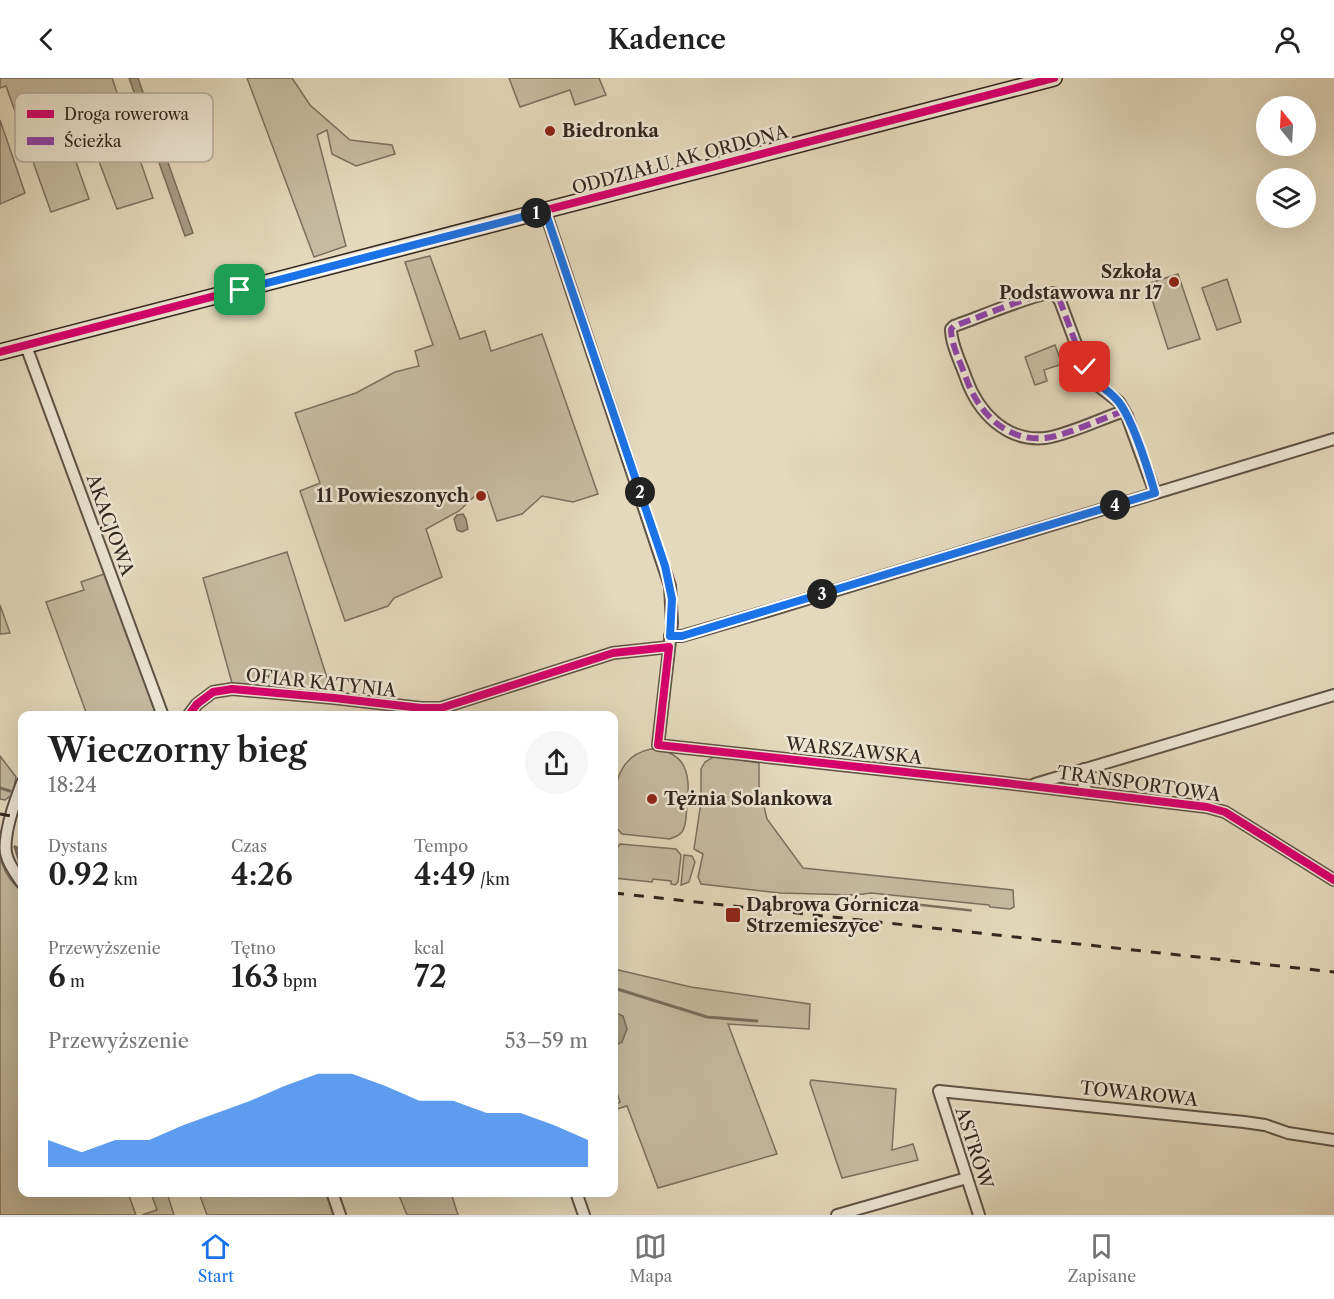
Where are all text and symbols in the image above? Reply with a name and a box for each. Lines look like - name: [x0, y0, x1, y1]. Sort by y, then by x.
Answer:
- icon: back: [30, 23, 63, 56]
- text: Kadence: [608, 23, 726, 56]
- icon: person: [1271, 23, 1304, 56]
- legend: [15, 93, 213, 162]
- north arrow: [1256, 96, 1316, 156]
- map controls: [1256, 96, 1316, 228]
- text: Droga rowerowa: [64, 104, 190, 124]
- place label: Biedronka: [562, 120, 660, 142]
- street label: ODDZIAŁU AK ORDONA: [570, 120, 791, 199]
- marker: Biedronka: [543, 124, 557, 138]
- text: Ścieżka: [64, 131, 122, 151]
- button: layers: [1256, 168, 1316, 228]
- pin: 1: [521, 198, 551, 228]
- text: 1: [532, 203, 540, 223]
- place label: Szkoła Podstawowa nr 17: [999, 261, 1163, 304]
- pin: [214, 264, 265, 315]
- icon: arrive: [223, 273, 256, 306]
- marker: Szkoła Podstawowa nr 17: [1167, 275, 1181, 289]
- pin: [1059, 341, 1110, 392]
- icon: check: [1068, 350, 1101, 383]
- street label: AKACJOWA: [81, 470, 139, 579]
- pin: 2: [625, 477, 655, 507]
- text: 2: [635, 482, 645, 502]
- place label: 11 Powieszonych: [316, 485, 470, 507]
- marker: 11 Powieszonych: [474, 489, 488, 503]
- pin: 4: [1100, 490, 1130, 520]
- text: 4: [1110, 495, 1120, 515]
- pin: 3: [807, 579, 837, 609]
- text: 3: [817, 584, 827, 604]
- street label: OFIAR KATYNIA: [245, 664, 398, 702]
- text: Wieczorny bieg: [48, 730, 307, 771]
- button: share: [525, 731, 588, 794]
- street label: WARSZAWSKA: [784, 733, 924, 769]
- street label: TRANSPORTOWA: [1056, 762, 1223, 806]
- text: 18:24: [48, 773, 97, 797]
- place label: Tężnia Solankowa: [664, 788, 833, 810]
- marker: Tężnia Solankowa: [645, 792, 659, 806]
- text: Dystans: [48, 836, 108, 856]
- text: Czas: [231, 836, 267, 856]
- text: Tempo: [414, 836, 468, 856]
- text: 0.92: [48, 856, 109, 893]
- text: 4:26: [231, 856, 293, 893]
- text: 4:49: [414, 856, 476, 893]
- text: km: [109, 869, 138, 889]
- text: /km: [476, 869, 510, 889]
- place label: Dąbrowa Górnicza Strzemieszyce: [746, 894, 920, 937]
- marker: Dąbrowa Górnicza Strzemieszyce: [724, 906, 742, 924]
- text: Przewyższenie: [48, 938, 161, 958]
- text: Tętno: [231, 938, 276, 958]
- text: kcal: [414, 938, 444, 958]
- text: 6: [48, 958, 66, 995]
- text: 163: [231, 958, 279, 995]
- text: 72: [414, 958, 447, 995]
- text: m: [66, 971, 85, 991]
- text: bpm: [279, 971, 318, 991]
- text: Przewyższenie: [48, 1029, 189, 1053]
- text: 53–59 m: [505, 1029, 588, 1053]
- street label: TOWAROWA: [1079, 1077, 1200, 1111]
- street label: ASTRÓW: [950, 1103, 999, 1193]
- tab: Start: [198, 1230, 234, 1286]
- tab: Mapa: [629, 1230, 672, 1286]
- tab: Zapisane: [1068, 1230, 1136, 1286]

